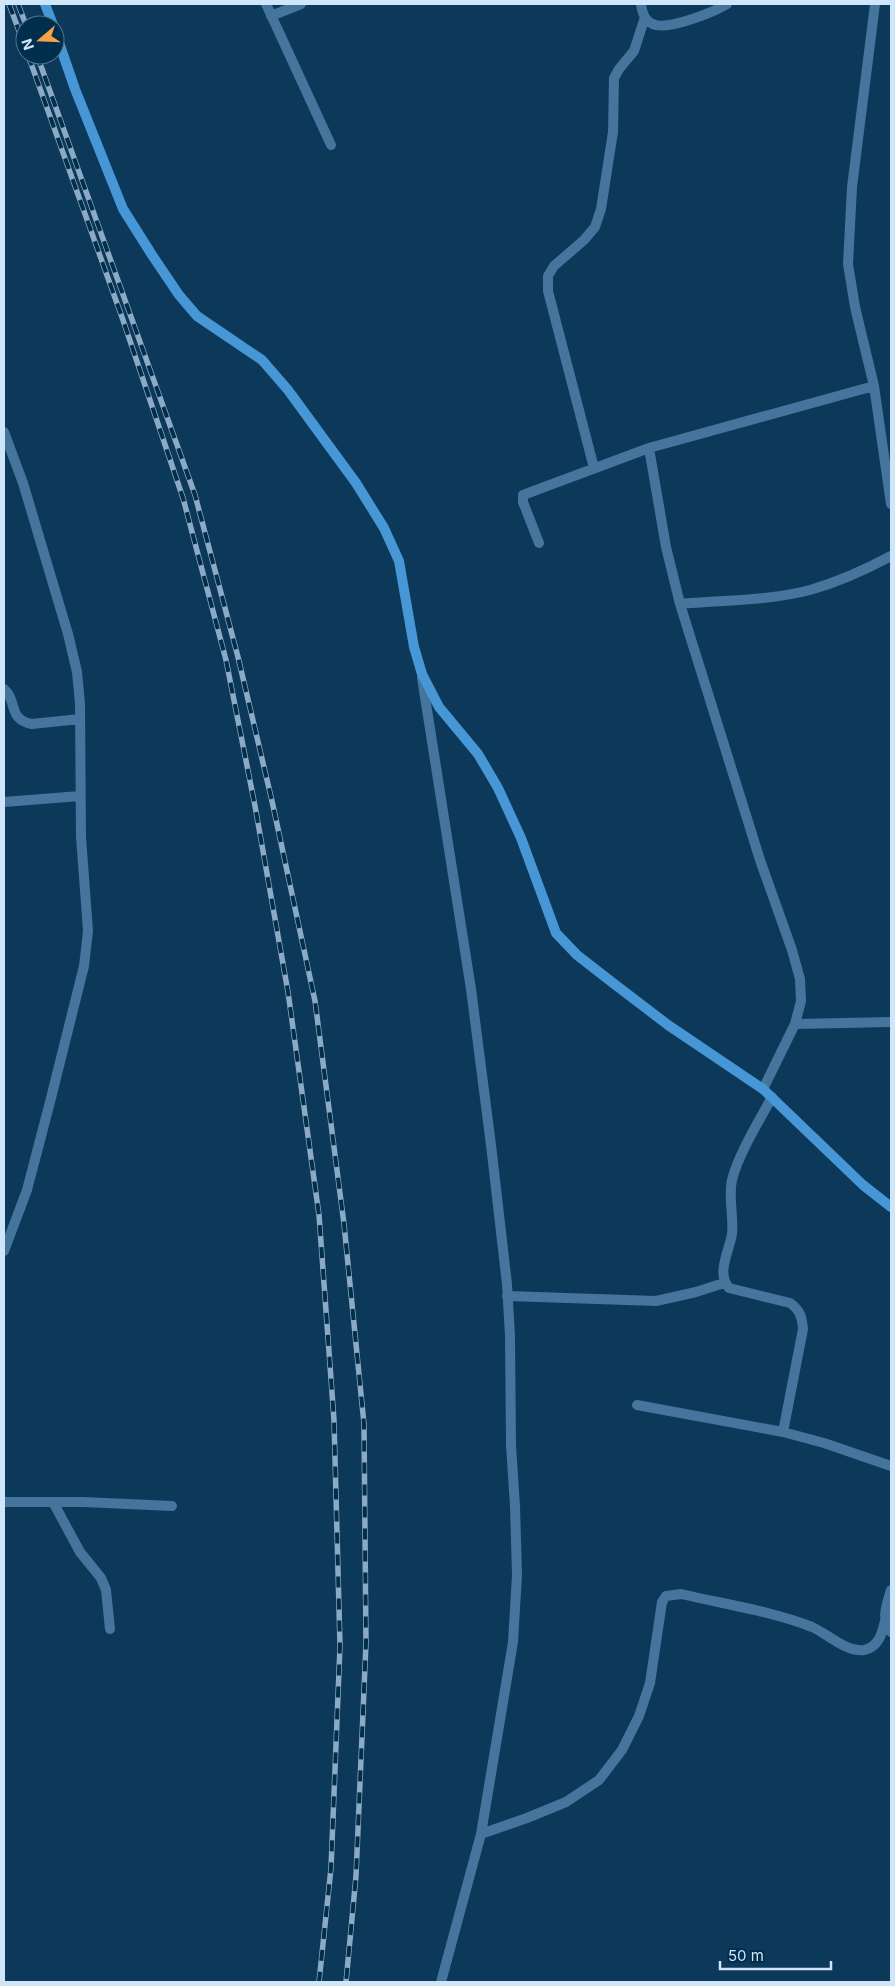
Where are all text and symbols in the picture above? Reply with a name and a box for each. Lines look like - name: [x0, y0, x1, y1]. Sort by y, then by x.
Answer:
- north arrow: [15, 15, 65, 65]
- text: N: [17, 37, 37, 52]
- scale bar: [720, 1938, 831, 1970]
- text: 50 m: [728, 1946, 764, 1965]

